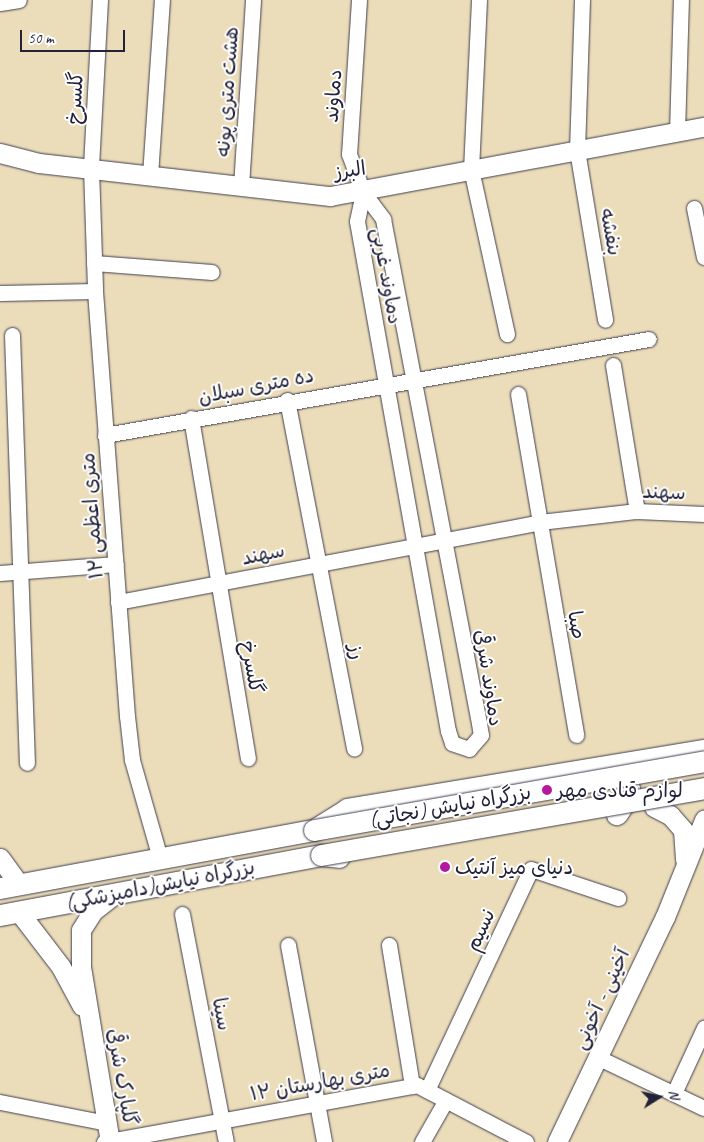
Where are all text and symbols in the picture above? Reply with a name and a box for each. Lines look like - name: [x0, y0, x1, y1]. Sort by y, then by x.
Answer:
- scale bar: [22, 20, 128, 52]
- street label: هشت متری پونه: [210, 26, 244, 158]
- text: 50 m: [28, 29, 54, 48]
- street label: دماوند: [319, 69, 347, 123]
- street label: گلسرخ: [62, 71, 88, 125]
- street label: البرز: [333, 156, 367, 184]
- street label: بنفشه: [595, 206, 627, 258]
- street label: دماوند غربی: [367, 226, 407, 326]
- street label: ده متری سبلان: [196, 363, 316, 409]
- street label: ۱۲ متری اعظمی: [76, 452, 108, 580]
- street label: سهند: [642, 479, 686, 505]
- street label: سهند: [239, 538, 287, 570]
- street label: صبا: [563, 609, 591, 641]
- street label: دماوند شرقی: [470, 628, 508, 728]
- street label: گلسرخ: [236, 639, 268, 695]
- street label: رز: [344, 642, 370, 662]
- place label: لوازم قنادی مهر: [557, 778, 683, 802]
- street label: بزرگراه نیایش (نجاتی): [367, 780, 533, 832]
- marker: لوازم قنادی مهر: [541, 784, 553, 796]
- street label: بزرگراه نیایش(دامپزشکی): [63, 855, 257, 915]
- place label: دنیای میز آنتیک: [455, 855, 573, 879]
- marker: دنیای میز آنتیک: [439, 861, 451, 873]
- street label: نسیم: [460, 905, 500, 955]
- street label: آخینی - آخونی: [567, 945, 635, 1053]
- street label: سینا: [207, 996, 237, 1032]
- street label: گلپارک شرقی: [102, 1027, 142, 1127]
- street label: ۱۲ متری بهارستان: [248, 1058, 392, 1106]
- north arrow: [634, 1072, 684, 1122]
- text: N: [665, 1089, 683, 1100]

